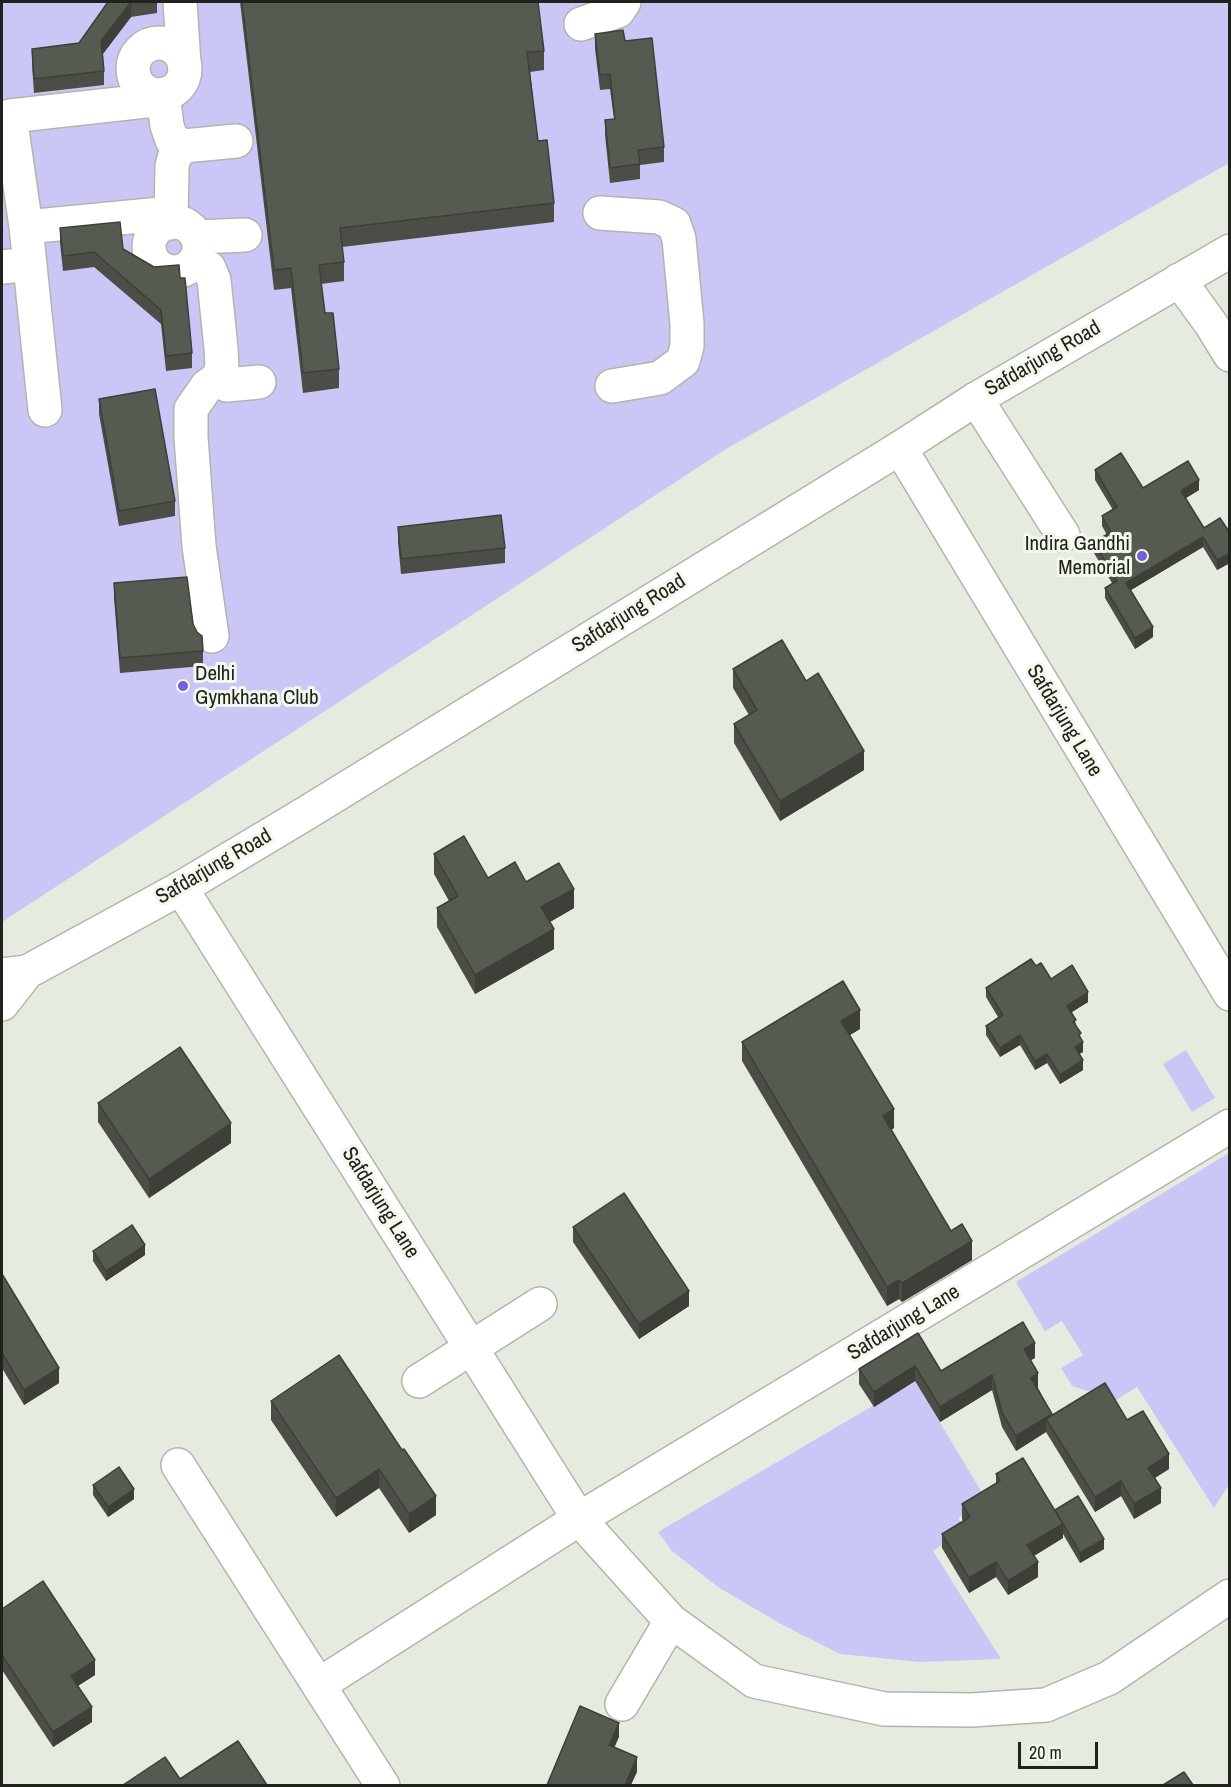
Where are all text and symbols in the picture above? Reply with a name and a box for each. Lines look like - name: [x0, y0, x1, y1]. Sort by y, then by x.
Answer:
- street label: Safdarjung Road: [981, 316, 1105, 402]
- place label: Indira Gandhi Memorial: [1025, 531, 1130, 581]
- marker: Indira Gandhi Memorial: [1135, 549, 1149, 563]
- street label: Safdarjung Road: [568, 569, 690, 659]
- street label: Safdarjung Lane: [1021, 660, 1107, 782]
- place label: Delhi Gymkhana Club: [195, 661, 318, 711]
- marker: Delhi Gymkhana Club: [176, 679, 190, 693]
- street label: Safdarjung Road: [152, 824, 276, 910]
- street label: Safdarjung Lane: [336, 1143, 424, 1263]
- street label: Safdarjung Lane: [843, 1280, 965, 1366]
- scale bar: [1021, 1730, 1100, 1768]
- text: 20 m: [1029, 1740, 1062, 1765]

